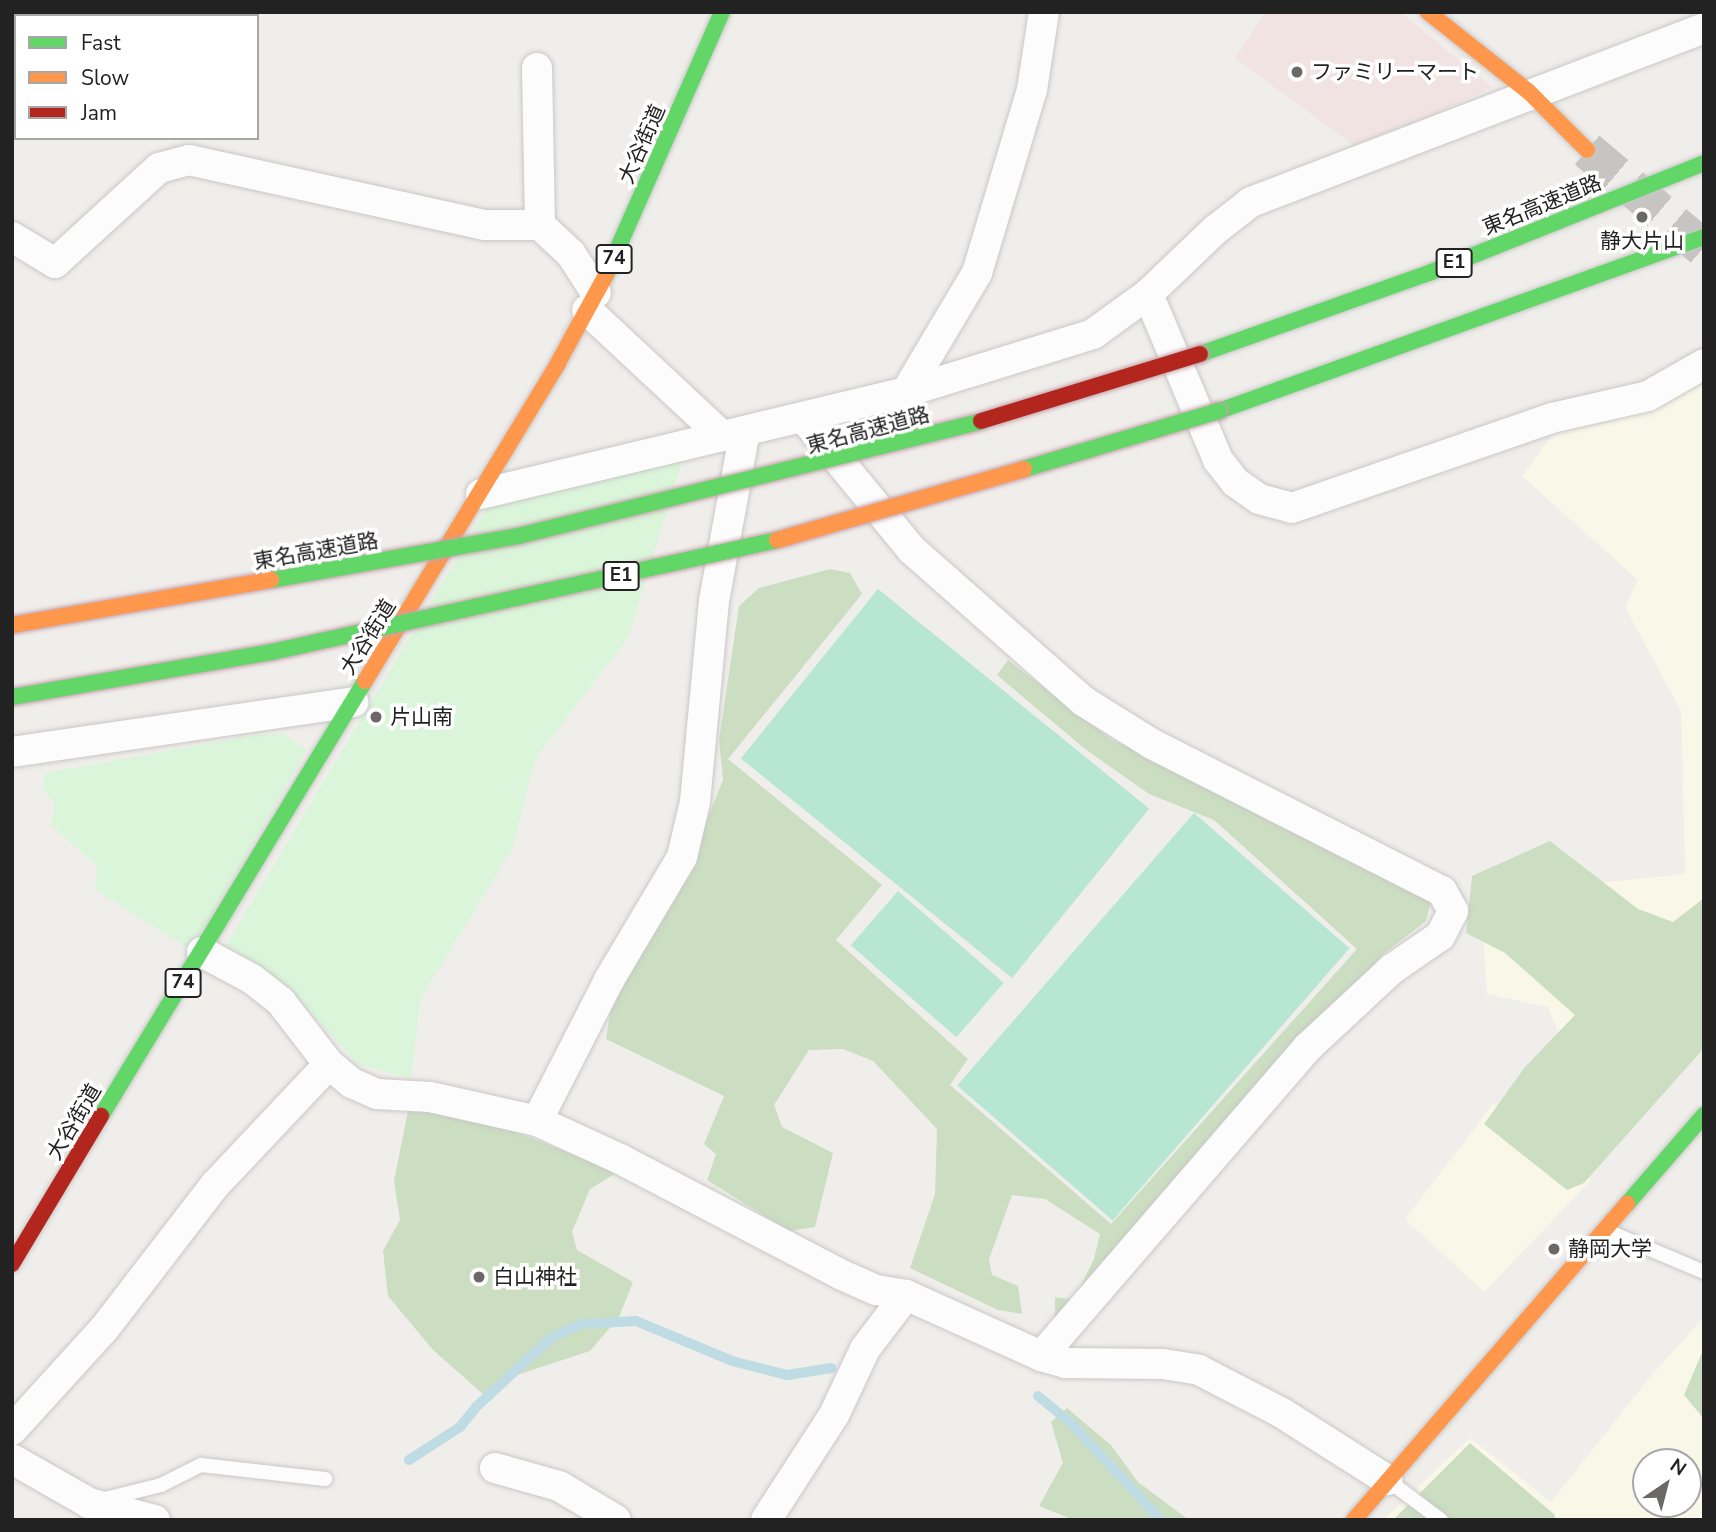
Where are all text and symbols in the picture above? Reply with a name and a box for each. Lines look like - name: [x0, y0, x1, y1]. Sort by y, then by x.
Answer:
- legend: [14, 14, 259, 140]
- text: Fast: [81, 29, 121, 57]
- place label: ファミリーマート: [1311, 59, 1479, 85]
- text: Slow: [81, 64, 129, 92]
- marker: ファミリーマート: [1289, 64, 1305, 80]
- text: Jam: [81, 99, 117, 127]
- street label: 大谷街道: [613, 101, 671, 187]
- street label: 東名高速道路: [1479, 170, 1605, 240]
- marker: 静大片山: [1634, 209, 1650, 225]
- place label: 静大片山: [1600, 228, 1684, 254]
- road number: 74: [595, 244, 633, 274]
- road number: E1: [1435, 247, 1473, 278]
- street label: 東名高速道路: [804, 402, 932, 458]
- street label: 東名高速道路: [252, 528, 380, 574]
- road number: E1: [602, 561, 640, 592]
- street label: 大谷街道: [335, 595, 401, 679]
- place label: 片山南: [390, 704, 453, 730]
- marker: 片山南: [368, 709, 384, 725]
- road number: 74: [164, 967, 202, 998]
- street label: 大谷街道: [42, 1080, 106, 1164]
- place label: 静岡大学: [1568, 1236, 1652, 1262]
- marker: 静岡大学: [1546, 1241, 1562, 1257]
- place label: 白山神社: [493, 1264, 577, 1290]
- marker: 白山神社: [471, 1269, 487, 1285]
- north arrow: [1632, 1448, 1702, 1518]
- text: N: [1665, 1453, 1691, 1482]

